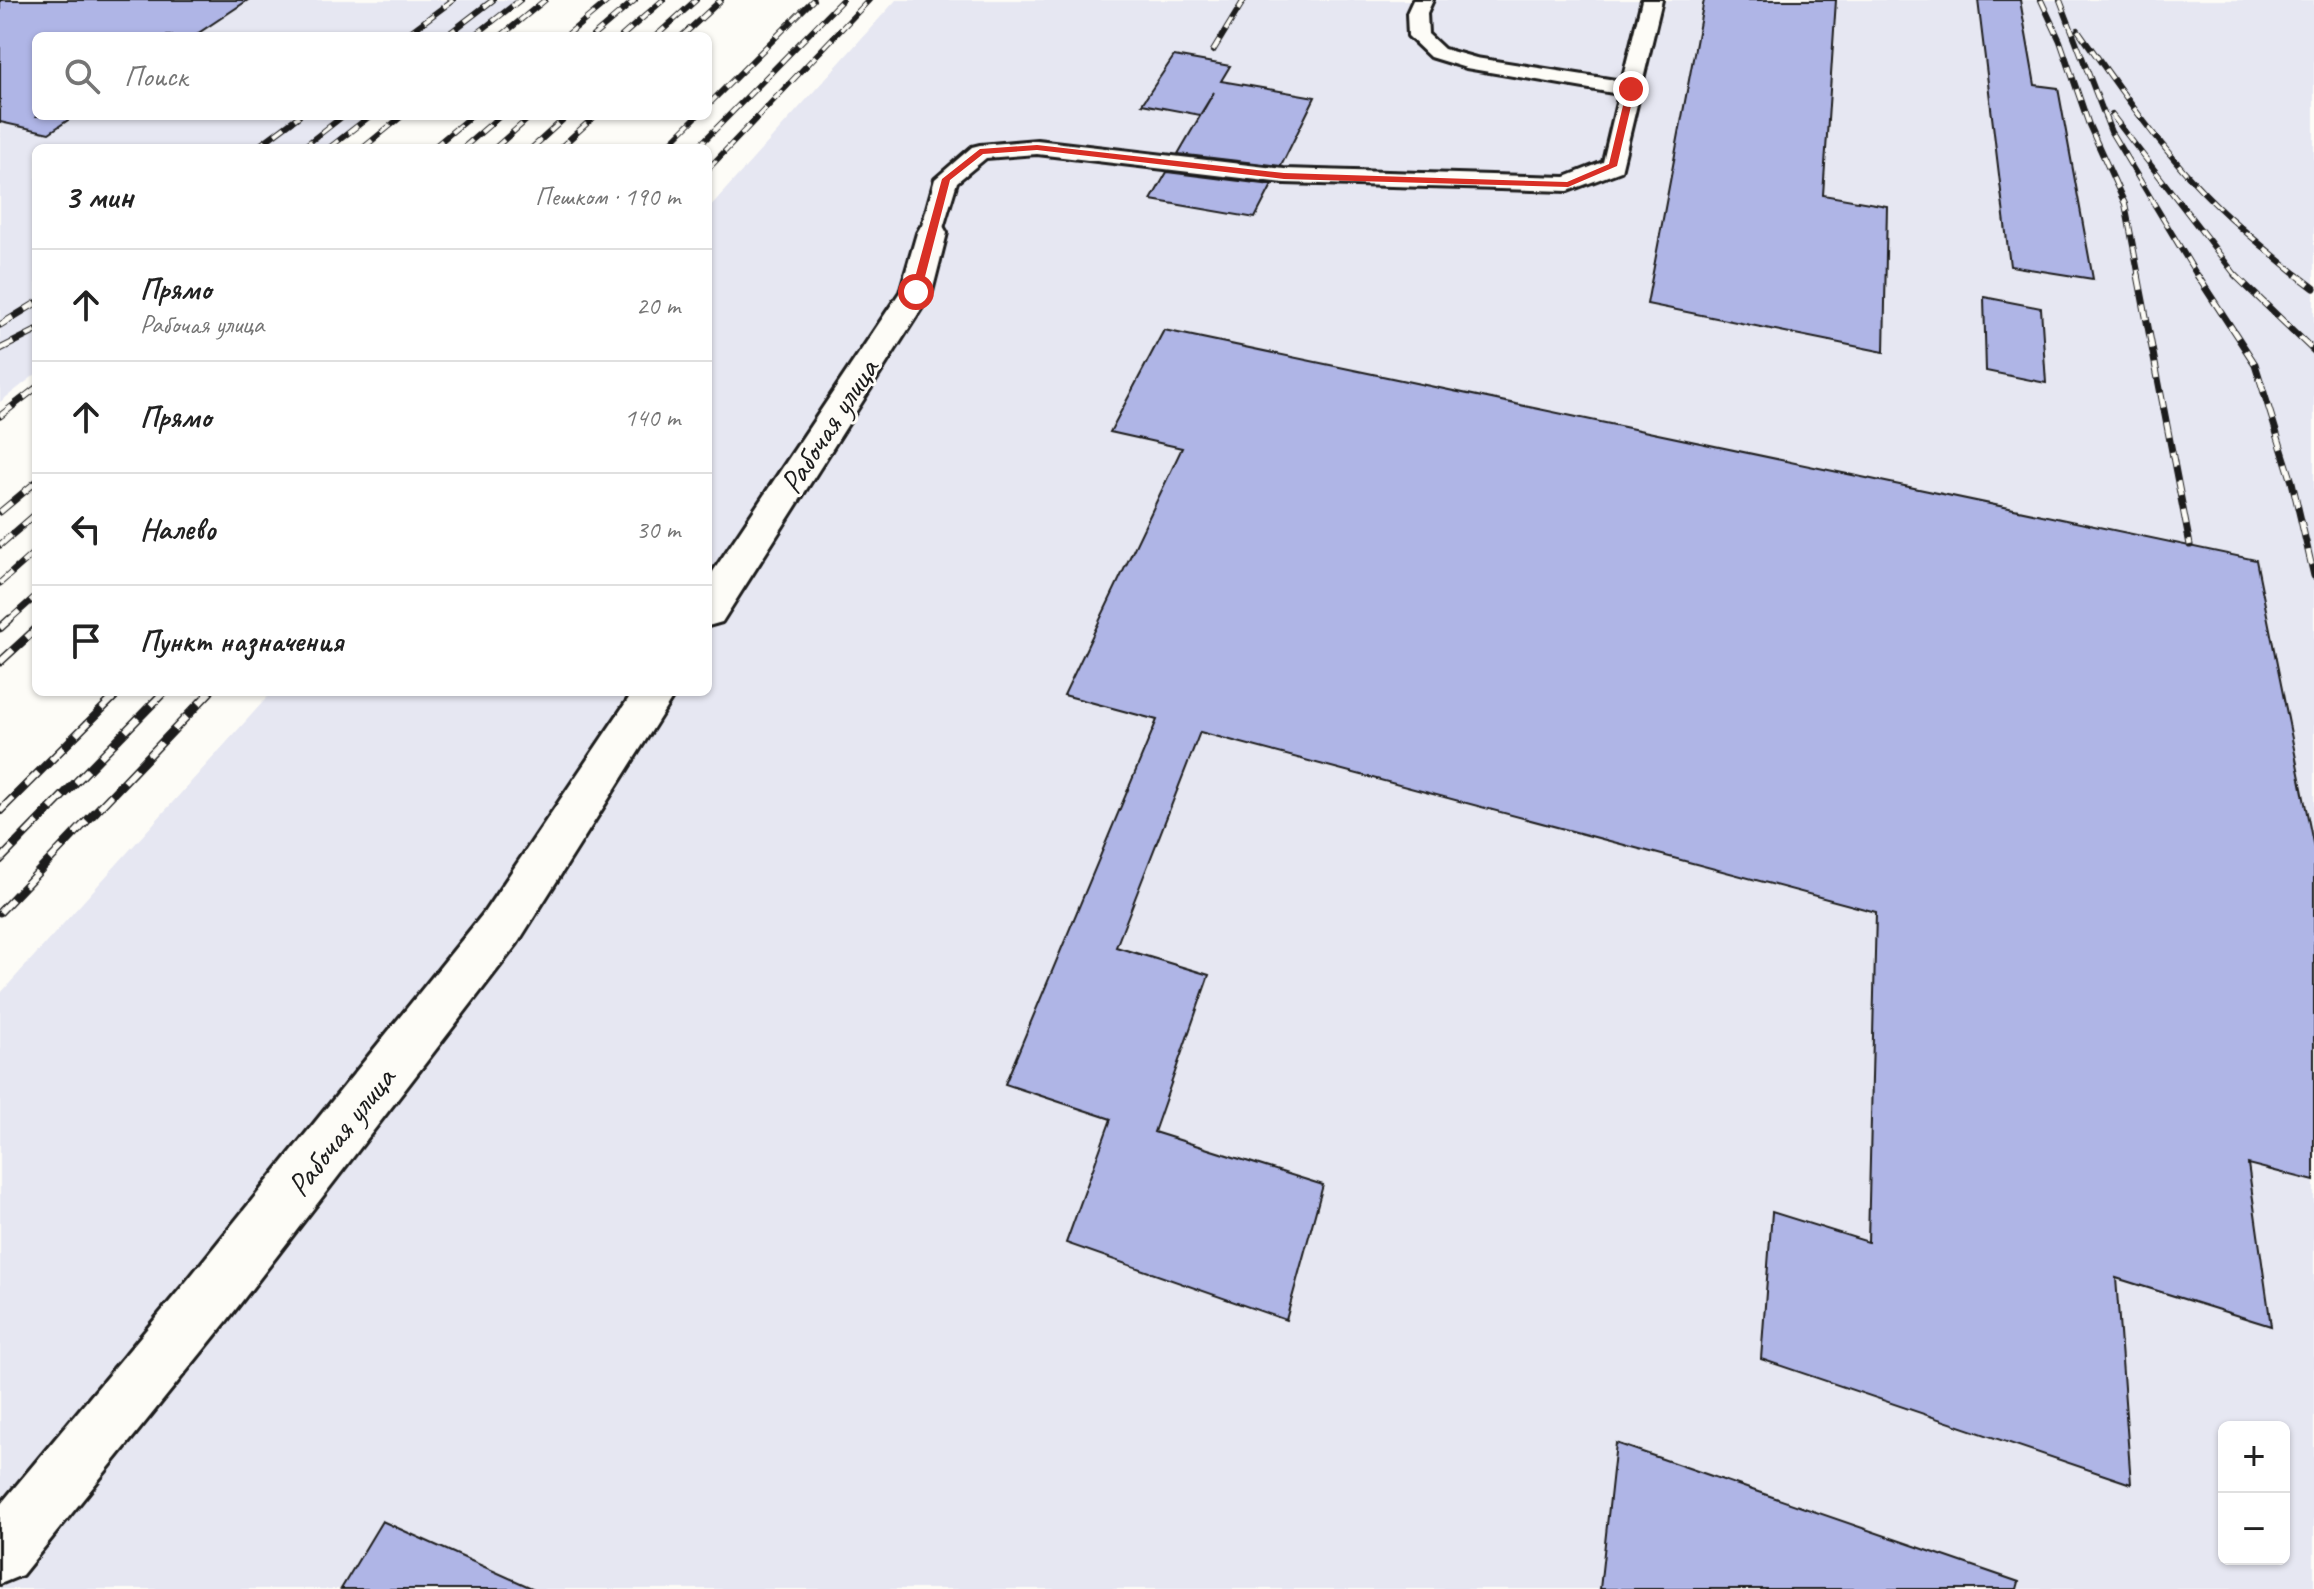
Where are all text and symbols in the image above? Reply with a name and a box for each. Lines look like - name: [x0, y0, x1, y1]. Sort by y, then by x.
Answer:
- search box: [32, 32, 712, 120]
- icon: search: [60, 54, 104, 98]
- text: Поиск: [124, 57, 187, 95]
- route end: [1613, 71, 1649, 107]
- text: 3 мин: [64, 175, 133, 218]
- text: Пешком · 190 m: [535, 180, 680, 213]
- text: Прямо: [140, 270, 211, 308]
- route start: [898, 274, 934, 310]
- icon: ahead: [64, 283, 108, 327]
- text: 20 m: [636, 289, 680, 322]
- text: Рабочая улица: [140, 308, 264, 341]
- street label: Рабочая улица: [770, 349, 889, 501]
- icon: ahead: [64, 395, 108, 439]
- text: Прямо: [140, 398, 211, 436]
- text: 140 m: [624, 401, 680, 434]
- icon: left: [64, 507, 108, 551]
- text: Налево: [140, 510, 216, 548]
- text: 30 m: [636, 513, 680, 546]
- icon: arrive: [64, 619, 108, 663]
- text: Пункт назначения: [140, 622, 343, 660]
- street label: Рабочая улица: [278, 1058, 405, 1205]
- map controls: [2218, 1421, 2290, 1565]
- button: +: [2218, 1421, 2290, 1493]
- button: −: [2218, 1493, 2290, 1565]

